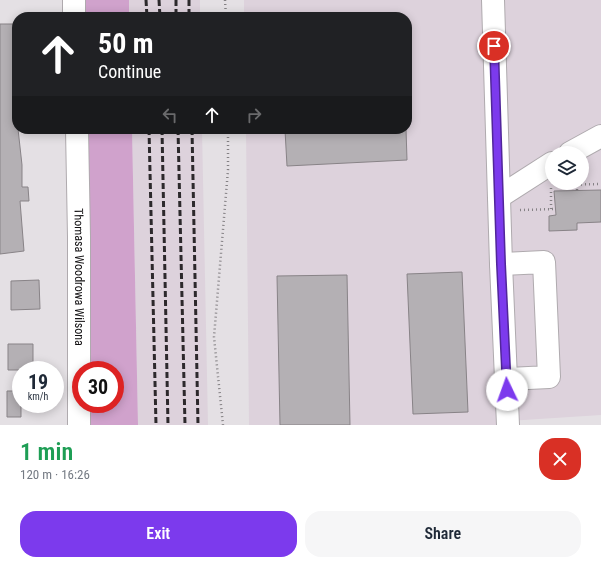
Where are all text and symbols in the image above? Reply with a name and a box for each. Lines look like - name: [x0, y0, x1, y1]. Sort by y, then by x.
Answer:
- text: 50 m: [98, 27, 154, 60]
- icon: ahead: [32, 28, 84, 80]
- pin: [477, 29, 511, 63]
- icon: arrive: [483, 35, 505, 57]
- text: Continue: [98, 61, 161, 82]
- icon: left: [159, 104, 181, 126]
- icon: ahead: [201, 104, 223, 126]
- icon: right: [243, 104, 265, 126]
- map controls: [545, 146, 589, 190]
- button: layers: [545, 146, 589, 190]
- street label: Thomasa Woodrowa Wilsona: [71, 208, 86, 346]
- speed limit sign: 30: [72, 361, 124, 413]
- position arrow: [486, 369, 528, 411]
- text: 19: [28, 370, 48, 394]
- text: km/h: [28, 391, 48, 402]
- text: 1 min: [20, 438, 73, 466]
- button: close: [539, 438, 581, 480]
- text: 120 m · 16:26: [20, 467, 90, 482]
- button: Exit: [20, 511, 297, 557]
- button: Share: [305, 511, 581, 557]

